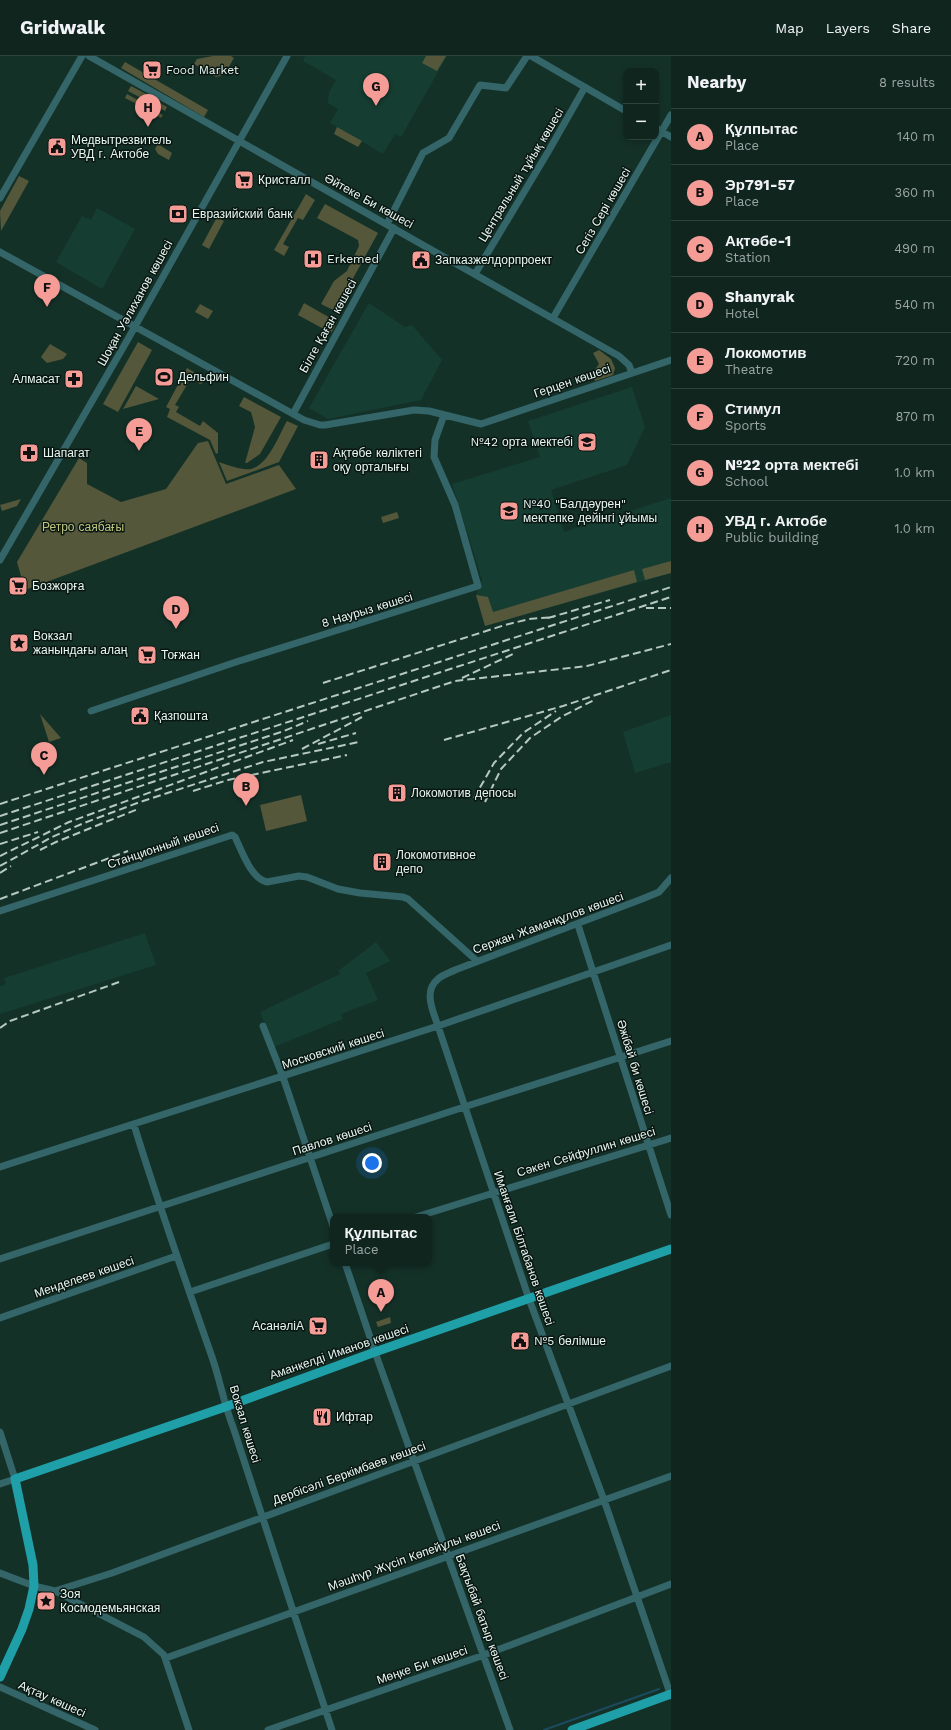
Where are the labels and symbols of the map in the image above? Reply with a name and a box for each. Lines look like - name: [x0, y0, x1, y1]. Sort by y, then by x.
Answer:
- supermarket icon: Food Market: [141, 59, 163, 81]
- place label: Food Market: [166, 63, 239, 77]
- pin: G: [363, 73, 389, 106]
- pin: H: [135, 94, 161, 127]
- street label: Центральный тұйық көшесі: [475, 106, 567, 244]
- place label: Медвытрезвитель УВД г. Актобе: [71, 133, 172, 161]
- public building icon: Медвытрезвитель УВД г. Актобе: [46, 136, 68, 158]
- street label: Сегіз Сері көшесі: [573, 165, 633, 257]
- supermarket icon: Кристалл: [233, 169, 255, 191]
- street label: Әйтеке Би көшесі: [322, 171, 416, 231]
- place label: Кристалл: [258, 173, 310, 187]
- bank icon: Евразийский банк: [167, 203, 189, 225]
- place label: Евразийский банк: [192, 207, 293, 221]
- street label: Шоқан Уәлиханов көшесі: [95, 238, 175, 368]
- hospital icon: Erkemed: [302, 248, 324, 270]
- public building icon: Запказжелдорпроект: [410, 249, 432, 271]
- place label: Erkemed: [327, 252, 379, 266]
- place label: Запказжелдорпроект: [435, 253, 553, 267]
- pin: F: [34, 274, 60, 307]
- street label: Білге Қаған көшесі: [296, 277, 360, 375]
- street label: Герцен көшесі: [532, 361, 612, 401]
- sports icon: Дельфин: [153, 366, 175, 388]
- pharmacy icon: Алмасат: [63, 368, 85, 390]
- place label: Дельфин: [178, 370, 229, 384]
- place label: Алмасат: [12, 372, 60, 386]
- pin: E: [126, 418, 152, 451]
- school or university icon: №42 орта мектебі: [576, 431, 598, 453]
- place label: №42 орта мектебі: [470, 435, 573, 449]
- pharmacy icon: Шапагат: [18, 442, 40, 464]
- place label: Шапагат: [43, 446, 90, 460]
- place label: Ақтөбе көліктегі оқу орталығы: [333, 446, 422, 474]
- building icon: Ақтөбе көліктегі оқу орталығы: [308, 449, 330, 471]
- place label: №40 "Балдәурен" мектепке дейінгі ұйымы: [523, 497, 657, 525]
- school or university icon: №40 "Балдәурен" мектепке дейінгі ұйымы: [498, 500, 520, 522]
- park label: Ретро саябағы: [42, 520, 124, 534]
- supermarket icon: Бозжорға: [7, 575, 29, 597]
- place label: Бозжорға: [32, 579, 85, 593]
- street label: 8 Наурыз көшесі: [320, 590, 414, 630]
- pin: D: [163, 596, 189, 629]
- place label: Вокзал жанындағы алаң: [33, 629, 128, 657]
- place icon: Вокзал жанындағы алаң: [8, 632, 30, 654]
- supermarket icon: Тоғжан: [136, 644, 158, 666]
- place label: Тоғжан: [161, 648, 200, 662]
- public building icon: Қазпошта: [129, 705, 151, 727]
- place label: Қазпошта: [154, 709, 208, 723]
- pin: C: [31, 742, 57, 775]
- pin: B: [233, 773, 259, 806]
- building icon: Локомотив депосы: [386, 782, 408, 804]
- place label: Локомотив депосы: [411, 786, 516, 800]
- street label: Станционный көшесі: [105, 820, 221, 872]
- place label: Локомотивное депо: [396, 848, 476, 876]
- building icon: Локомотивное депо: [371, 851, 393, 873]
- street label: Сержан Жаманқұлов көшесі: [471, 889, 625, 957]
- street label: Әжібай би көшесі: [614, 1018, 656, 1116]
- street label: Московский көшесі: [280, 1026, 386, 1072]
- street label: Павлов көшесі: [291, 1120, 373, 1158]
- street label: Сәкен Сейфуллин көшесі: [515, 1124, 657, 1180]
- your location: [362, 1153, 382, 1173]
- street label: Иманғали Білтабанов көшесі: [491, 1169, 557, 1327]
- street label: Менделеев көшесі: [32, 1253, 136, 1301]
- pin: A: [368, 1279, 394, 1312]
- supermarket icon: АсанәліА: [307, 1315, 329, 1337]
- place label: АсанәліА: [252, 1319, 304, 1333]
- street label: Аманкелді Иманов көшесі: [268, 1322, 410, 1382]
- public building icon: №5 бөлімше: [509, 1330, 531, 1352]
- place label: №5 бөлімше: [534, 1334, 606, 1348]
- street label: Вокзал көшесі: [227, 1384, 263, 1464]
- restaurant icon: Ифтар: [311, 1406, 333, 1428]
- place label: Ифтар: [336, 1410, 373, 1424]
- street label: Дербісәлі Беркімбаев көшесі: [270, 1439, 428, 1507]
- street label: Мәшһүр Жүсіп Көпейұлы көшесі: [326, 1518, 502, 1594]
- street label: Бақтыбай батыр көшесі: [453, 1552, 511, 1682]
- place label: Зоя Космодемьянская: [60, 1587, 160, 1615]
- place icon: Зоя Космодемьянская: [35, 1590, 57, 1612]
- street label: Мөңке Би көшесі: [375, 1643, 469, 1687]
- street label: Ақтау көшесі: [16, 1678, 88, 1720]

